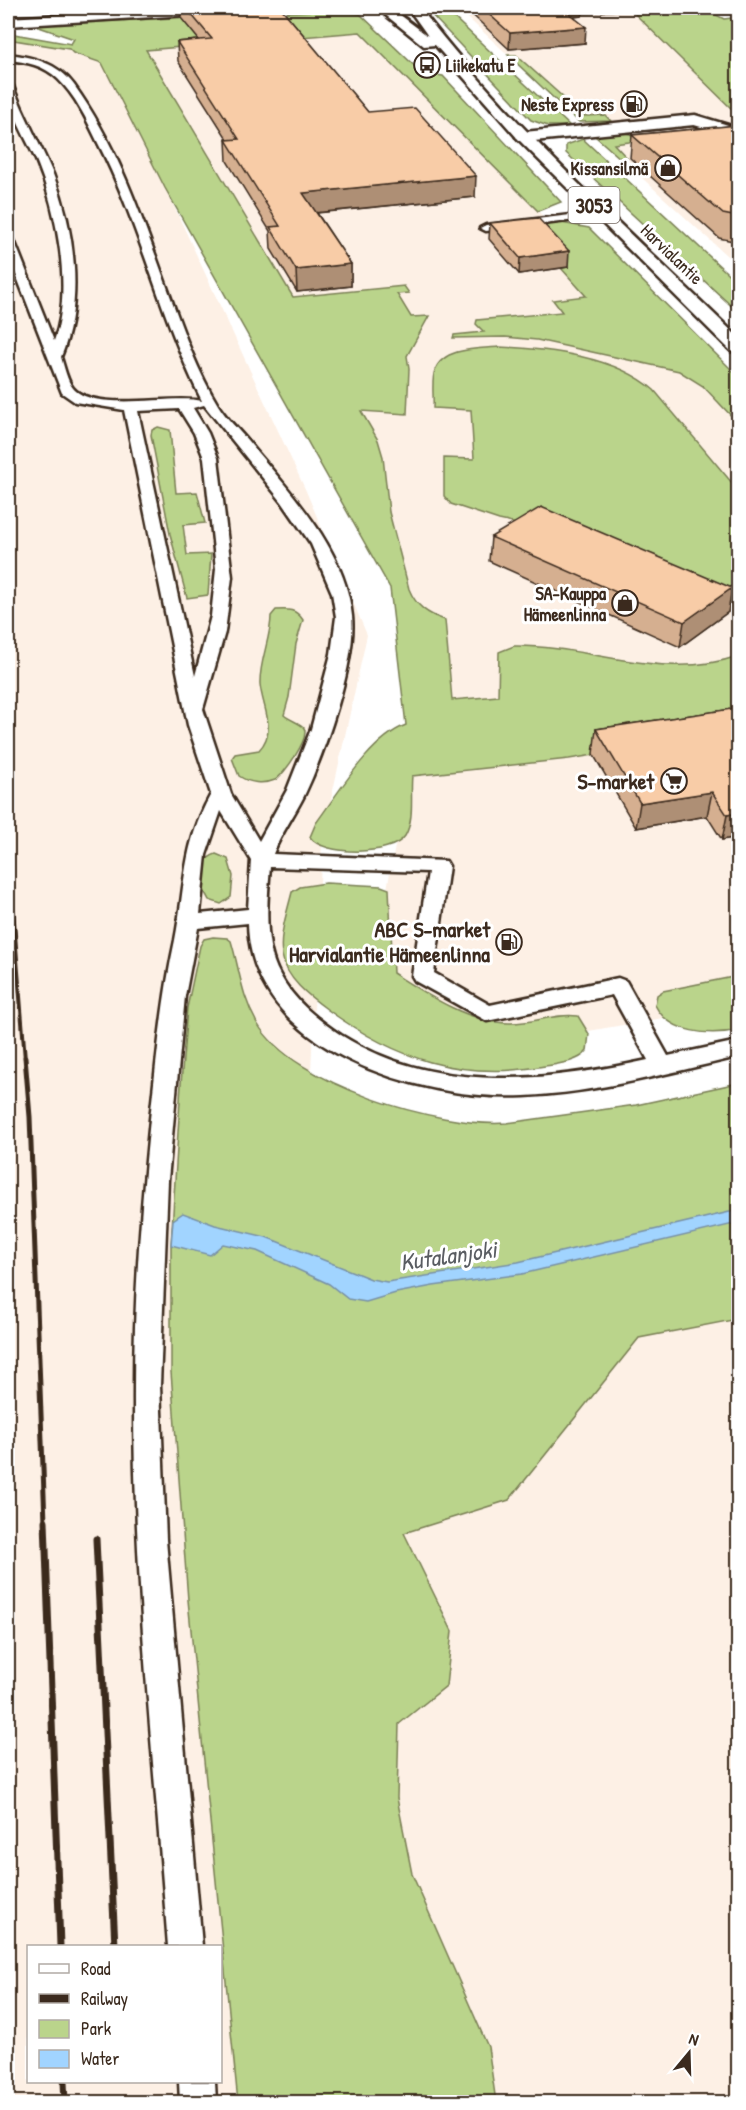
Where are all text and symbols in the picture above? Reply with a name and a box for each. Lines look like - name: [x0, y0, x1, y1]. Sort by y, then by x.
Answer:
- bus stop icon: Liikekatu E: [412, 50, 442, 80]
- place label: Liikekatu E: [446, 53, 516, 78]
- fuel station icon: Neste Express: [619, 89, 649, 119]
- place label: Neste Express: [521, 92, 614, 118]
- shop icon: Kissansilmä: [653, 153, 683, 183]
- place label: Kissansilmä: [570, 156, 649, 181]
- road number: 3053: [568, 187, 620, 223]
- street label: Harvialantie: [635, 218, 709, 290]
- place label: SA-Kauppa Hämeenlinna: [524, 581, 607, 627]
- shop icon: SA-Kauppa Hämeenlinna: [610, 588, 640, 618]
- place label: S-market: [578, 766, 655, 796]
- supermarket icon: S-market: [659, 766, 689, 796]
- place label: ABC S-market Harvialantie Hämeenlinna: [289, 914, 491, 969]
- fuel station icon: ABC S-market Harvialantie Hämeenlinna: [494, 927, 524, 957]
- water label: Kutalanjoki: [398, 1232, 501, 1278]
- legend: [27, 1945, 222, 2083]
- text: Road: [81, 1956, 111, 1981]
- text: Railway: [81, 1986, 128, 2011]
- text: Park: [81, 2016, 112, 2041]
- north arrow: [659, 2023, 719, 2083]
- text: N: [686, 2027, 702, 2051]
- text: Water: [81, 2046, 119, 2071]

